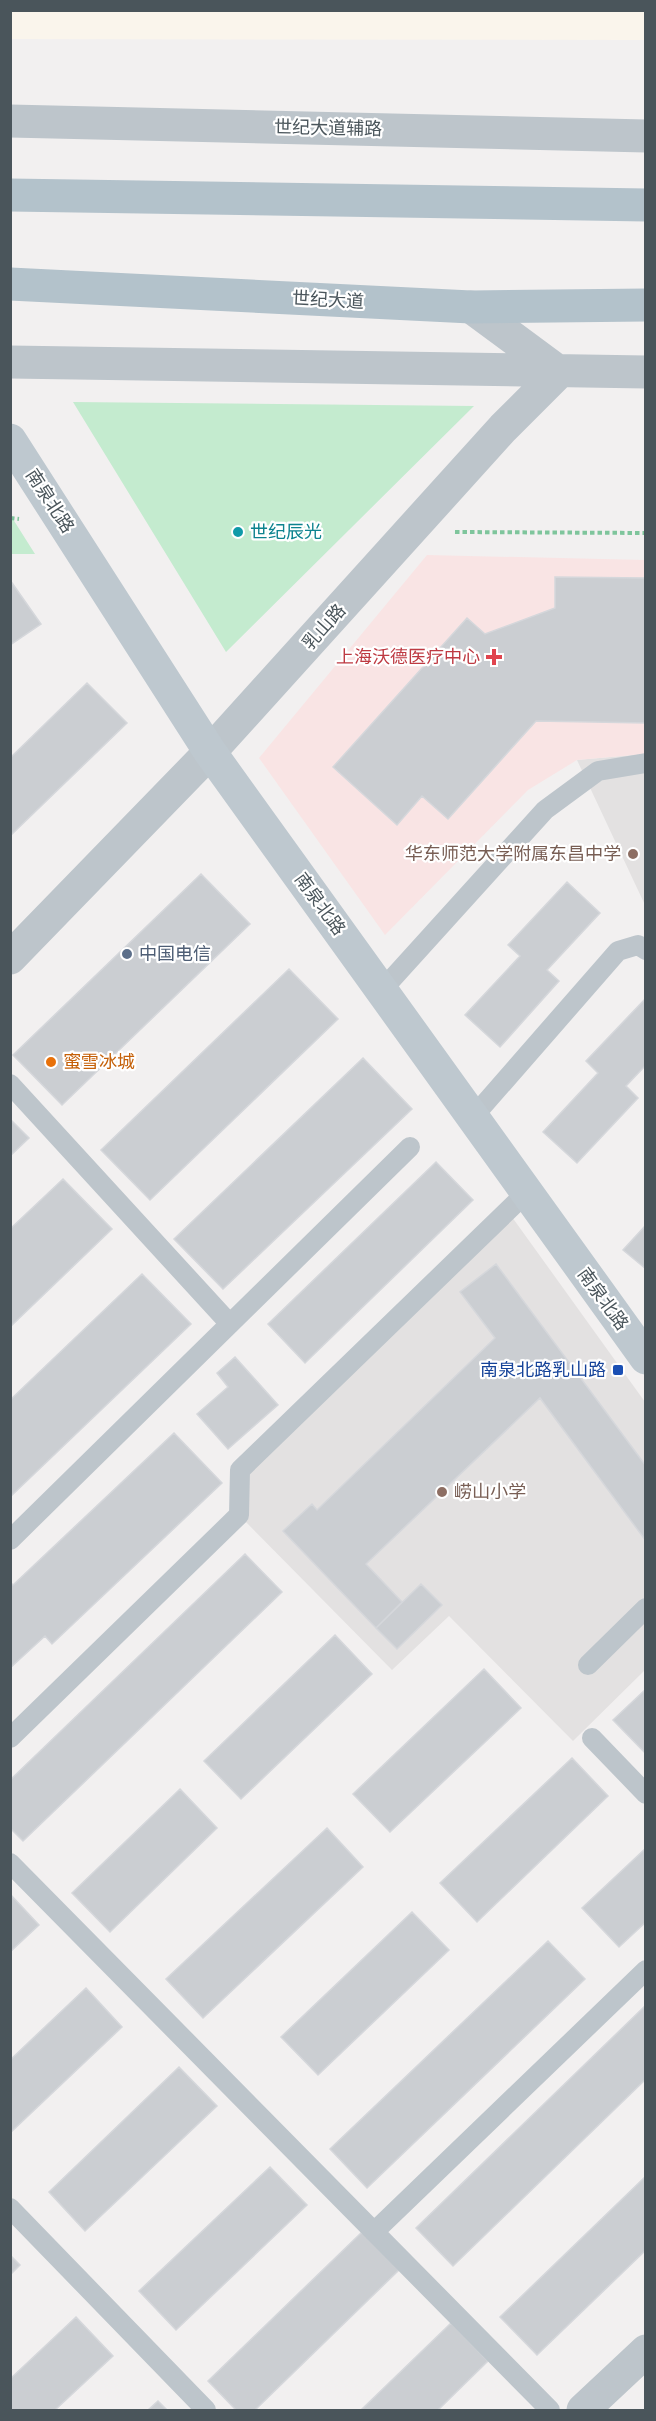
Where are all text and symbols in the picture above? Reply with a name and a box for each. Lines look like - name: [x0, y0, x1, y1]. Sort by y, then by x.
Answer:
- street label: 世纪大道辅路: [274, 114, 382, 142]
- street label: 世纪大道: [291, 285, 365, 315]
- street label: 南泉北路: [19, 464, 81, 538]
- place label: 世纪辰光: [250, 519, 322, 545]
- marker: 世纪辰光: [231, 525, 245, 539]
- street label: 乳山路: [296, 598, 352, 656]
- place label: 上海沃德医疗中心: [336, 644, 480, 670]
- marker: 上海沃德医疗中心: [485, 648, 503, 666]
- place label: 华东师范大学附属东昌中学: [405, 841, 621, 867]
- marker: 华东师范大学附属东昌中学: [626, 847, 640, 861]
- street label: 南泉北路: [288, 867, 352, 941]
- place label: 中国电信: [139, 941, 211, 967]
- marker: 中国电信: [120, 947, 134, 961]
- place label: 蜜雪冰城: [63, 1049, 135, 1075]
- marker: 蜜雪冰城: [44, 1055, 58, 1069]
- street label: 南泉北路: [571, 1262, 635, 1336]
- place label: 南泉北路乳山路: [480, 1357, 606, 1383]
- marker: 南泉北路乳山路: [611, 1363, 625, 1377]
- place label: 崂山小学: [454, 1479, 526, 1505]
- marker: 崂山小学: [435, 1485, 449, 1499]

